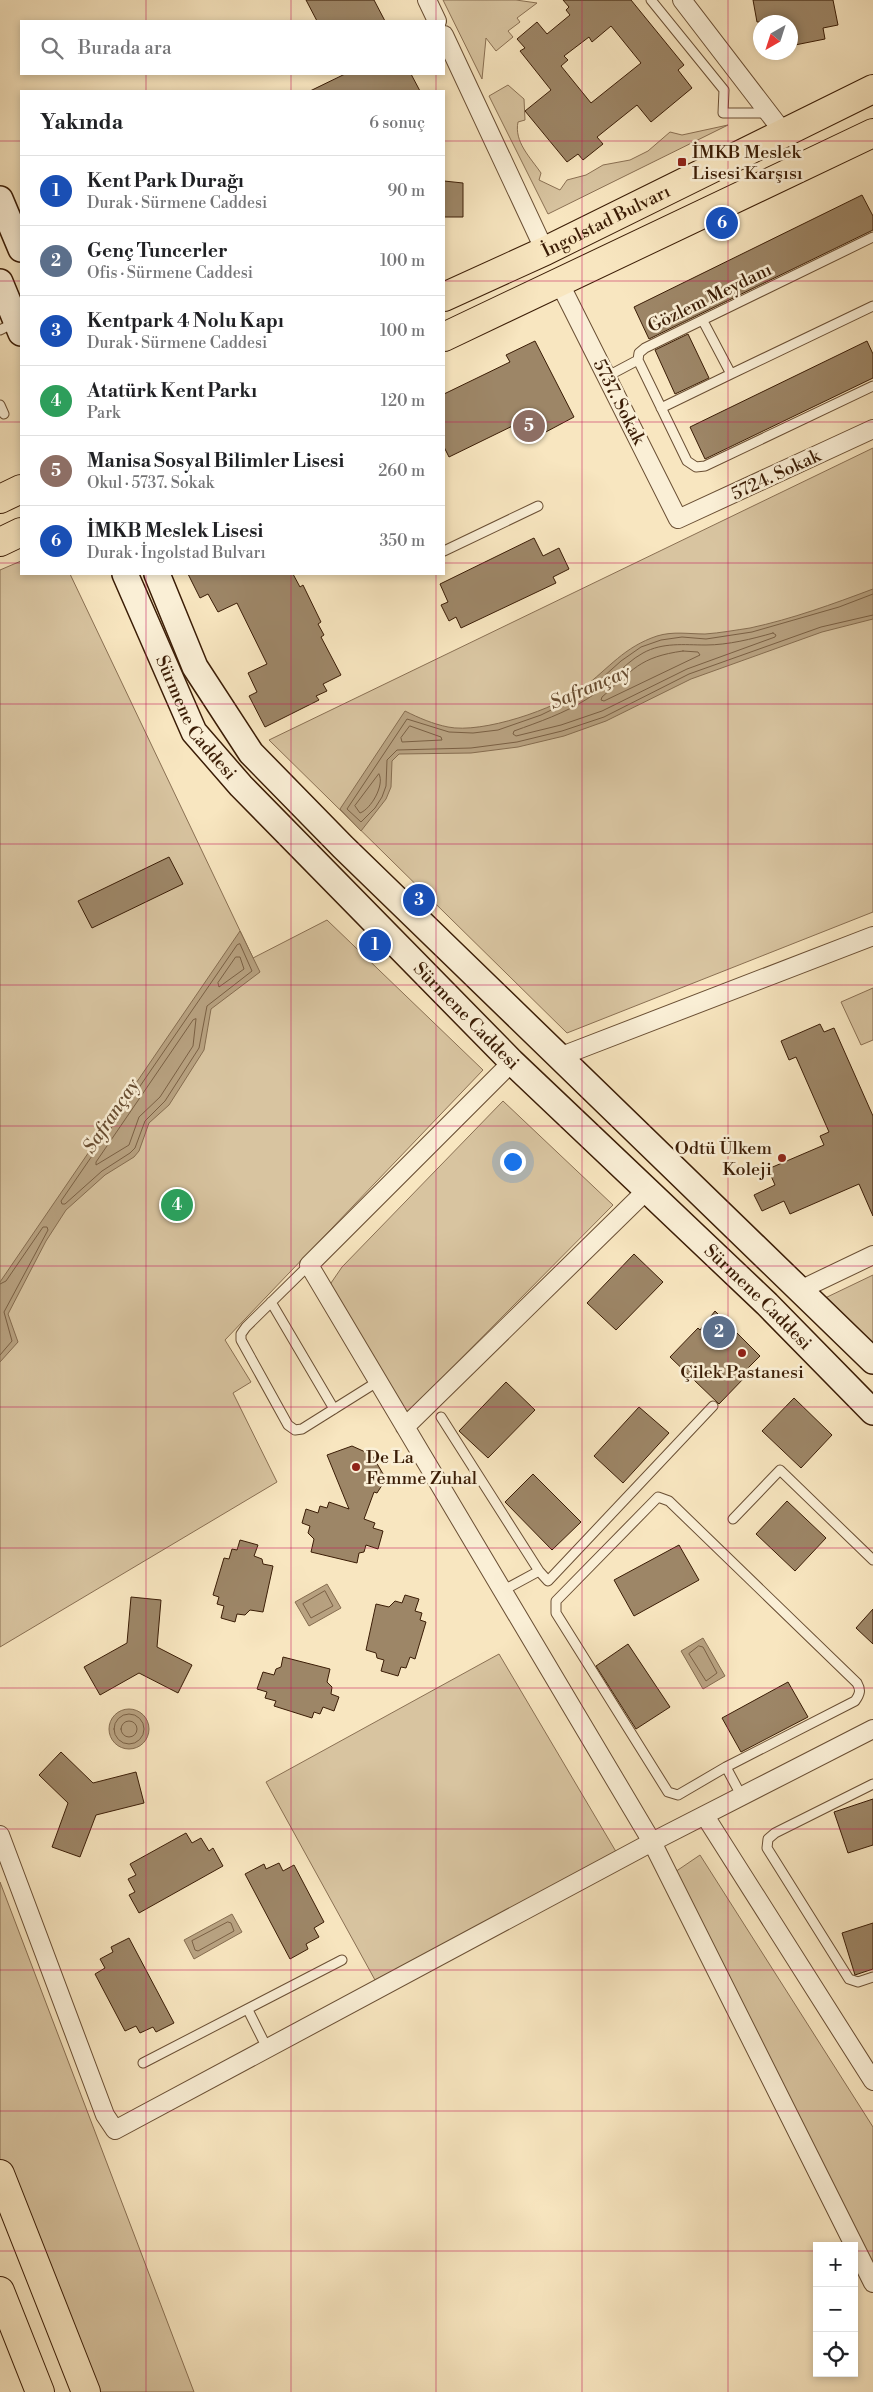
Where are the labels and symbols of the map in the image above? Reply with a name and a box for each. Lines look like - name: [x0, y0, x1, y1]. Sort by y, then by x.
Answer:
- north arrow: [753, 15, 798, 60]
- place label: İMKB Meslek Lisesi Karşısı: [692, 141, 803, 185]
- marker: İMKB Meslek Lisesi Karşısı: [676, 156, 688, 168]
- street label: İngolstad Bulvarı: [538, 179, 674, 262]
- pin: 6: [706, 204, 738, 242]
- street label: Gözlem Meydanı: [644, 258, 776, 338]
- street label: 5737. Sokak: [588, 355, 651, 450]
- pin: 5: [513, 407, 545, 445]
- street label: 5724. Sokak: [728, 444, 826, 506]
- street label: Sürmene Caddesi: [150, 652, 242, 785]
- water label: Safrançay: [546, 659, 635, 715]
- pin: 3: [403, 881, 435, 919]
- pin: 1: [359, 926, 391, 964]
- street label: Sürmene Caddesi: [409, 957, 524, 1075]
- water label: Safrançay: [77, 1073, 145, 1158]
- place label: Odtü Ülkem Koleji: [675, 1137, 772, 1181]
- your location: [500, 1149, 526, 1175]
- marker: Odtü Ülkem Koleji: [776, 1152, 788, 1164]
- pin: 4: [161, 1186, 193, 1224]
- street label: Sürmene Caddesi: [699, 1239, 817, 1355]
- pin: 2: [703, 1313, 735, 1351]
- marker: Çilek Pastanesi: [736, 1347, 748, 1359]
- place label: Çilek Pastanesi: [680, 1361, 804, 1384]
- place label: De La Femme Zuhal: [366, 1446, 478, 1490]
- marker: De La Femme Zuhal: [350, 1461, 362, 1473]

